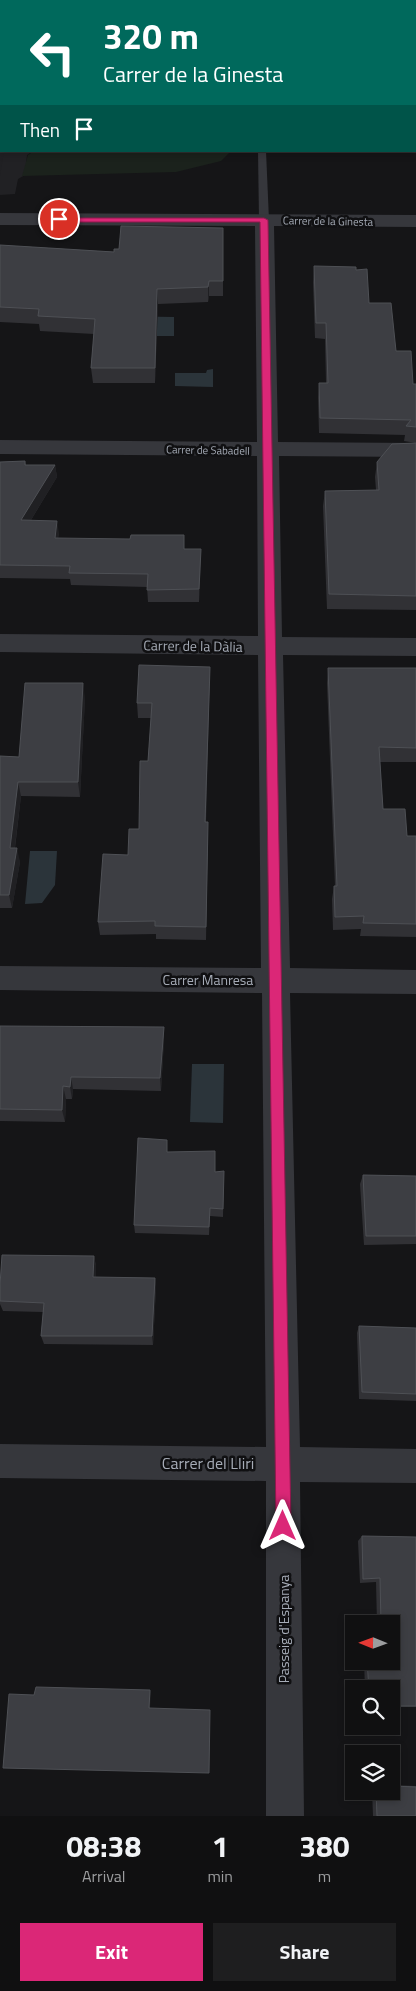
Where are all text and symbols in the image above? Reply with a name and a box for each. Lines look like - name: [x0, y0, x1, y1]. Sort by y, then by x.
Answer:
- text: 320 m: [103, 9, 199, 63]
- icon: left: [20, 20, 85, 85]
- text: Carrer de la Ginesta: [103, 57, 283, 91]
- text: Then: [20, 115, 60, 144]
- icon: arrive: [70, 115, 98, 143]
- pin: [38, 198, 80, 240]
- icon: arrive: [45, 205, 73, 233]
- street label: Carrer de la Ginesta: [283, 212, 374, 230]
- street label: Carrer de Sabadell: [166, 441, 250, 459]
- street label: Carrer de la Dàlia: [143, 634, 243, 657]
- street label: Carrer Manresa: [163, 969, 253, 990]
- street label: Carrer del Lliri: [162, 1451, 254, 1475]
- position arrow: [256, 1499, 308, 1551]
- street label: Passeig d'Espanya: [273, 1575, 294, 1683]
- north arrow: [345, 1615, 400, 1670]
- map controls: [345, 1615, 400, 1800]
- button: search: [345, 1680, 400, 1735]
- button: layers: [345, 1745, 400, 1800]
- text: 08:38: [66, 1823, 141, 1869]
- text: 1: [212, 1823, 229, 1869]
- text: 380: [299, 1823, 350, 1869]
- text: Arrival: [82, 1864, 125, 1888]
- text: min: [207, 1864, 233, 1888]
- text: m: [318, 1864, 331, 1888]
- button: Exit: [20, 1923, 203, 1981]
- button: Share: [213, 1923, 396, 1981]

